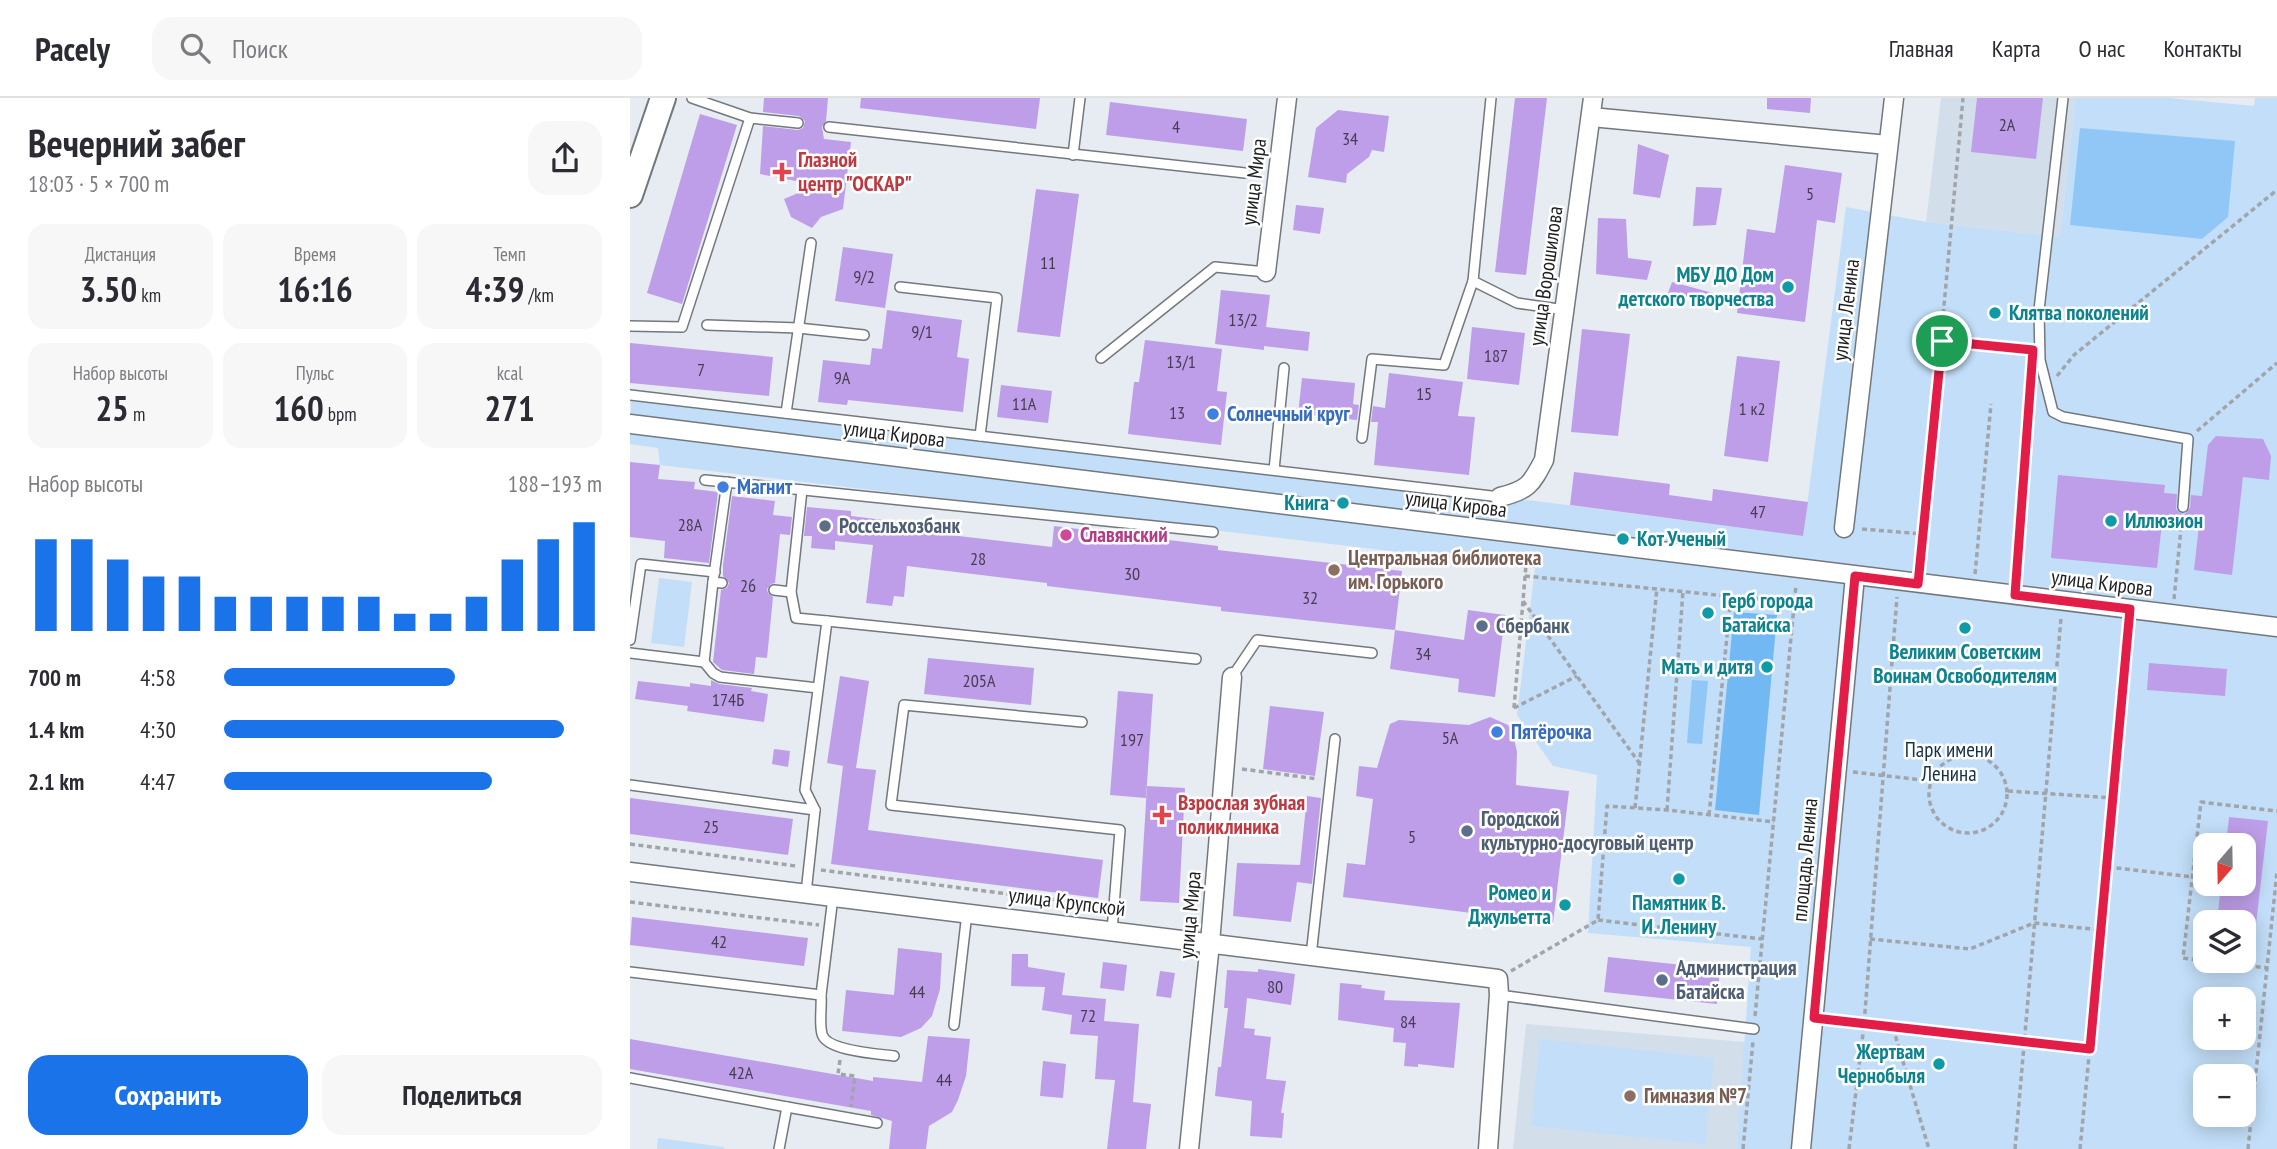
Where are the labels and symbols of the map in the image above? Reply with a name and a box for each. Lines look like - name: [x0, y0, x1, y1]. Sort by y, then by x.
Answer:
- house number: 2А: [1999, 113, 2016, 136]
- house number: 4: [1172, 115, 1180, 138]
- house number: 34: [1342, 127, 1358, 150]
- street label: улица Мира: [1235, 137, 1272, 227]
- place label: Глазной центр "ОСКАР": [798, 146, 912, 197]
- marker: Глазной центр "ОСКАР": [772, 162, 792, 182]
- house number: 5: [1806, 182, 1814, 205]
- street label: улица Ворошилова: [1522, 204, 1569, 348]
- house number: 11: [1040, 251, 1056, 274]
- street label: улица Ленина: [1826, 257, 1865, 362]
- place label: МБУ ДО Дом детского творчества: [1618, 261, 1774, 312]
- house number: 9/2: [853, 265, 875, 288]
- marker: МБУ ДО Дом детского творчества: [1780, 279, 1796, 295]
- place label: Клятва поколений: [2009, 299, 2149, 326]
- marker: Клятва поколений: [1987, 305, 2003, 321]
- house number: 13/2: [1228, 308, 1258, 331]
- pin: [1912, 311, 1972, 371]
- house number: 9/1: [911, 320, 933, 343]
- house number: 187: [1484, 344, 1508, 367]
- house number: 13/1: [1166, 350, 1196, 373]
- house number: 7: [697, 358, 705, 381]
- house number: 9А: [834, 366, 851, 389]
- house number: 15: [1416, 382, 1432, 405]
- house number: 11А: [1012, 392, 1037, 415]
- house number: 1 к2: [1739, 397, 1765, 420]
- place label: Солнечный круг: [1227, 400, 1350, 427]
- house number: 13: [1169, 401, 1185, 424]
- marker: Солнечный круг: [1205, 406, 1221, 422]
- street label: улица Кирова: [842, 414, 946, 453]
- place label: Магнит: [737, 473, 793, 500]
- marker: Магнит: [715, 479, 731, 495]
- street label: улица Кирова: [1404, 484, 1508, 523]
- place label: Книга: [1284, 489, 1329, 516]
- marker: Книга: [1335, 495, 1351, 511]
- house number: 47: [1750, 500, 1766, 523]
- place label: Иллюзион: [2125, 507, 2203, 534]
- place label: Россельхозбанк: [839, 512, 960, 539]
- house number: 28А: [678, 513, 703, 536]
- marker: Иллюзион: [2103, 513, 2119, 529]
- marker: Россельхозбанк: [817, 518, 833, 534]
- place label: Славянский: [1080, 521, 1168, 548]
- place label: Кот Ученый: [1637, 525, 1726, 552]
- marker: Славянский: [1058, 527, 1074, 543]
- marker: Кот Ученый: [1615, 531, 1631, 547]
- place label: Центральная библиотека им. Горького: [1348, 544, 1542, 595]
- house number: 28: [970, 547, 986, 570]
- house number: 30: [1124, 562, 1140, 585]
- marker: Центральная библиотека им. Горького: [1326, 562, 1342, 578]
- street label: улица Кирова: [2050, 563, 2154, 602]
- house number: 26: [740, 574, 756, 597]
- house number: 32: [1302, 586, 1318, 609]
- place label: Герб города Батайска: [1722, 587, 1813, 638]
- marker: Герб города Батайска: [1700, 605, 1716, 621]
- place label: Сбербанк: [1496, 612, 1570, 639]
- marker: Сбербанк: [1474, 618, 1490, 634]
- marker: Великим Советским Воинам Освободителям: [1957, 620, 1973, 636]
- place label: Великим Советским Воинам Освободителям: [1873, 638, 2057, 689]
- house number: 34: [1415, 642, 1431, 665]
- place label: Мать и дитя: [1661, 653, 1753, 680]
- marker: Мать и дитя: [1759, 659, 1775, 675]
- house number: 205А: [963, 669, 996, 692]
- house number: 174Б: [712, 688, 744, 711]
- place label: Пятёрочка: [1511, 718, 1592, 745]
- marker: Пятёрочка: [1489, 724, 1505, 740]
- house number: 5А: [1442, 726, 1459, 749]
- house number: 197: [1120, 728, 1144, 751]
- park label: Парк имени Ленина: [1905, 736, 1993, 787]
- place label: Взрослая зубная поликлиника: [1178, 789, 1305, 840]
- street label: площадь Ленина: [1786, 797, 1823, 923]
- marker: Взрослая зубная поликлиника: [1152, 805, 1172, 825]
- place label: Городской культурно-досуговый центр: [1481, 805, 1694, 856]
- house number: 25: [703, 815, 719, 838]
- marker: Городской культурно-досуговый центр: [1459, 823, 1475, 839]
- house number: 5: [1408, 825, 1416, 848]
- north arrow: [2193, 833, 2256, 896]
- street label: улица Мира: [1172, 870, 1207, 960]
- marker: Памятник В. И. Ленину: [1671, 871, 1687, 887]
- place label: Ромео и Джульетта: [1468, 879, 1551, 930]
- street label: улица Крупской: [1007, 881, 1127, 922]
- place label: Памятник В. И. Ленину: [1632, 889, 1726, 940]
- marker: Ромео и Джульетта: [1557, 897, 1573, 913]
- house number: 42: [711, 930, 727, 953]
- place label: Администрация Батайска: [1675, 954, 1797, 1005]
- marker: Администрация Батайска: [1654, 972, 1670, 988]
- house number: 80: [1267, 975, 1283, 998]
- house number: 44: [909, 980, 925, 1003]
- house number: 72: [1080, 1004, 1096, 1027]
- house number: 84: [1400, 1010, 1416, 1033]
- place label: Жертвам Чернобыля: [1838, 1038, 1925, 1089]
- marker: Жертвам Чернобыля: [1931, 1056, 1947, 1072]
- house number: 42А: [729, 1061, 754, 1084]
- house number: 44: [936, 1068, 952, 1091]
- place label: Гимназия №7: [1644, 1082, 1747, 1109]
- marker: Гимназия №7: [1622, 1088, 1638, 1104]

